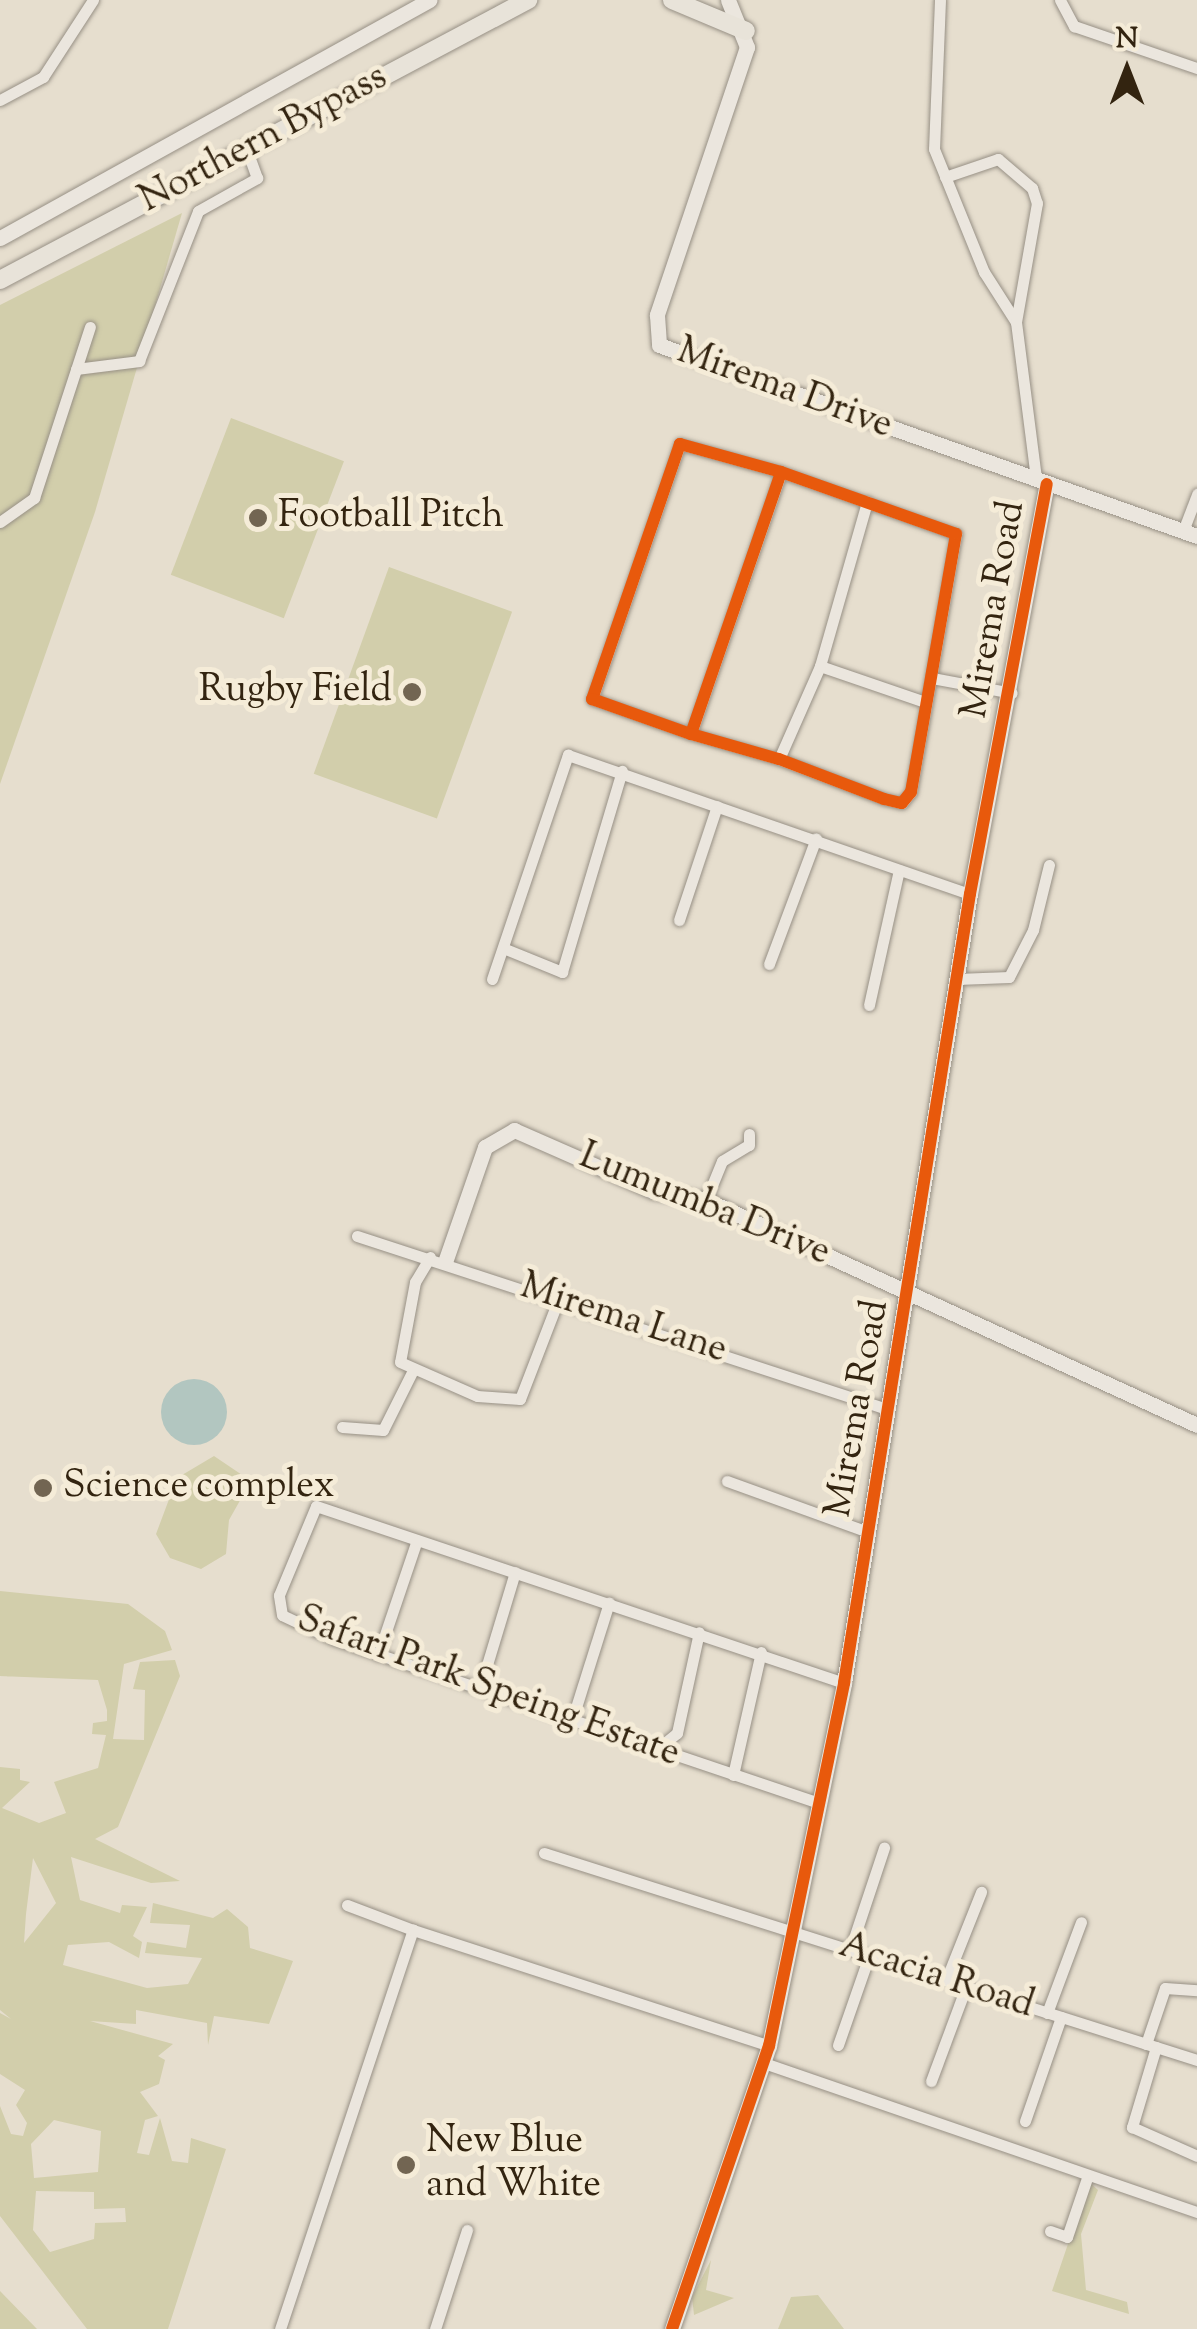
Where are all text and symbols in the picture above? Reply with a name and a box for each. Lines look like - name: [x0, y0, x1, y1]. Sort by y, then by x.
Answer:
- north arrow: [1077, 20, 1177, 120]
- text: N: [1116, 20, 1138, 60]
- street label: Northern Bypass: [133, 56, 395, 224]
- street label: Mirema Drive: [670, 330, 898, 450]
- place label: Football Pitch: [278, 495, 504, 541]
- street label: Mirema Road: [953, 498, 1037, 722]
- marker: Football Pitch: [247, 507, 269, 529]
- place label: Rugby Field: [199, 669, 392, 715]
- marker: Rugby Field: [401, 681, 423, 703]
- street label: Lumumba Drive: [572, 1135, 836, 1277]
- street label: Mirema Lane: [514, 1265, 732, 1375]
- street label: Mirema Road: [817, 1297, 901, 1521]
- place label: Science complex: [63, 1465, 334, 1511]
- marker: Science complex: [32, 1477, 54, 1499]
- street label: Safari Park Speing Estate: [290, 1598, 686, 1778]
- street label: Acacia Road: [833, 1924, 1039, 2030]
- place label: New Blue and White: [426, 2120, 601, 2210]
- marker: New Blue and White: [395, 2154, 417, 2176]

